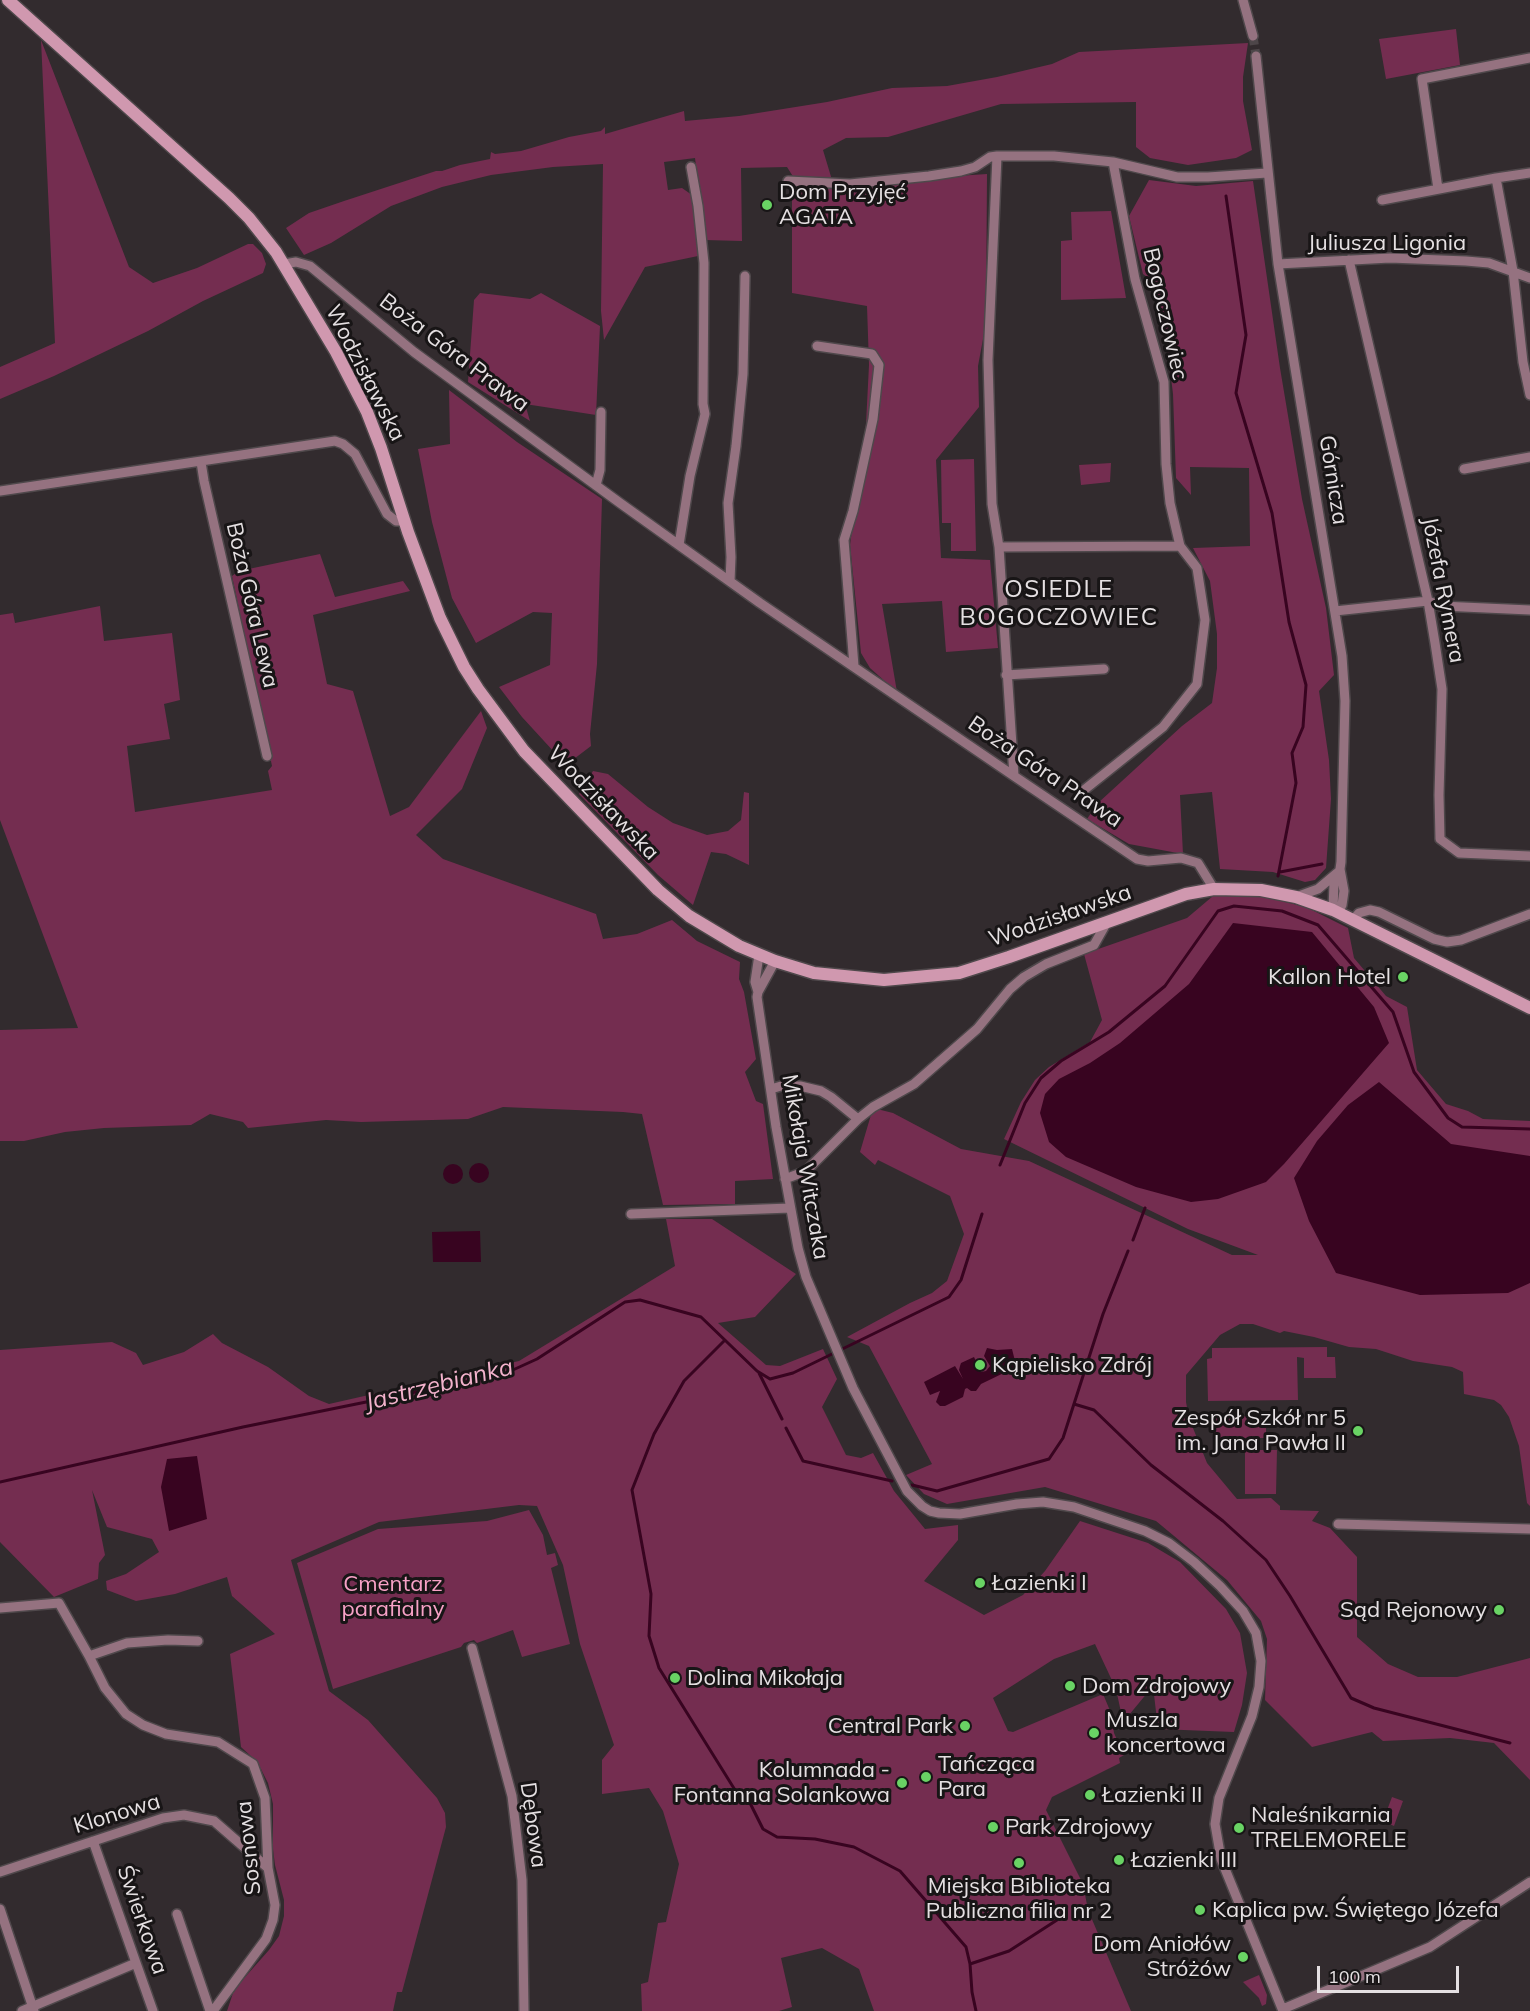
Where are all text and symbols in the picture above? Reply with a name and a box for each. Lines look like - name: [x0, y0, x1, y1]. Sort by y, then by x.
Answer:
- place label: Dom Przyjęć AGATA: [779, 179, 906, 230]
- marker: Dom Przyjęć AGATA: [760, 198, 774, 212]
- street label: Juliusza Ligonia: [1308, 230, 1466, 256]
- street label: Bogoczowiec: [1137, 245, 1193, 383]
- street label: Boża Góra Prawa: [374, 288, 534, 418]
- street label: Wodzisławska: [319, 301, 411, 445]
- street label: Górnicza: [1313, 433, 1353, 527]
- street label: Józefa Rymera: [1416, 515, 1470, 665]
- street label: Boża Góra Lewa: [220, 520, 284, 690]
- district label: OSIEDLE BOGOCZOWIEC: [959, 576, 1159, 632]
- street label: Boża Góra Prawa: [963, 711, 1127, 833]
- street label: Wodzisławska: [542, 740, 664, 866]
- street label: Wodzisławska: [985, 879, 1135, 953]
- place label: Kallon Hotel: [1268, 964, 1391, 990]
- marker: Kallon Hotel: [1396, 970, 1410, 984]
- street label: Mikołaja Witczaka: [776, 1072, 834, 1262]
- place label: Kąpielisko Zdrój: [992, 1352, 1152, 1378]
- water label: Jastrzębianka: [362, 1353, 516, 1417]
- marker: Kąpielisko Zdrój: [973, 1358, 987, 1372]
- place label: Zespół Szkół nr 5 im. Jana Pawła II: [1174, 1405, 1346, 1456]
- marker: Zespół Szkół nr 5 im. Jana Pawła II: [1351, 1424, 1365, 1438]
- place label: Łazienki I: [992, 1570, 1087, 1596]
- park label: Cmentarz parafialny: [341, 1571, 445, 1622]
- marker: Łazienki I: [973, 1576, 987, 1590]
- place label: Sąd Rejonowy: [1340, 1597, 1487, 1623]
- marker: Sąd Rejonowy: [1492, 1603, 1506, 1617]
- place label: Dolina Mikołaja: [687, 1665, 843, 1691]
- marker: Dolina Mikołaja: [668, 1671, 682, 1685]
- place label: Dom Zdrojowy: [1082, 1673, 1231, 1699]
- marker: Dom Zdrojowy: [1063, 1679, 1077, 1693]
- place label: Muszla koncertowa: [1106, 1707, 1226, 1759]
- place label: Central Park: [828, 1713, 953, 1739]
- marker: Central Park: [958, 1719, 972, 1733]
- marker: Muszla koncertowa: [1087, 1726, 1101, 1740]
- place label: Tańcząca Para: [938, 1751, 1035, 1802]
- place label: Kolumnada - Fontanna Solankowa: [674, 1757, 890, 1808]
- marker: Tańcząca Para: [919, 1770, 933, 1784]
- marker: Kolumnada - Fontanna Solankowa: [895, 1776, 909, 1790]
- street label: Dębowa: [514, 1781, 552, 1869]
- place label: Łazienki II: [1102, 1782, 1202, 1808]
- street label: Klonowa: [71, 1788, 163, 1840]
- marker: Łazienki II: [1083, 1788, 1097, 1802]
- street label: Sosnowa: [231, 1800, 267, 1896]
- place label: Naleśnikarnia TRELEMORELE: [1251, 1802, 1406, 1854]
- place label: Park Zdrojowy: [1005, 1814, 1152, 1840]
- marker: Park Zdrojowy: [986, 1820, 1000, 1834]
- marker: Naleśnikarnia TRELEMORELE: [1232, 1821, 1246, 1835]
- place label: Łazienki III: [1131, 1847, 1237, 1873]
- marker: Łazienki III: [1112, 1853, 1126, 1867]
- marker: Miejska Biblioteka Publiczna filia nr 2: [1012, 1856, 1026, 1870]
- street label: Świerkowa: [111, 1862, 173, 1978]
- place label: Miejska Biblioteka Publiczna filia nr 2: [926, 1873, 1112, 1924]
- place label: Kaplica pw. Świętego Józefa: [1212, 1897, 1499, 1923]
- marker: Kaplica pw. Świętego Józefa: [1193, 1903, 1207, 1917]
- place label: Dom Aniołów Stróżów: [1093, 1931, 1231, 1982]
- marker: Dom Aniołów Stróżów: [1236, 1950, 1250, 1964]
- scale bar: [1320, 1954, 1462, 1992]
- text: 100 m: [1328, 1965, 1381, 1988]

